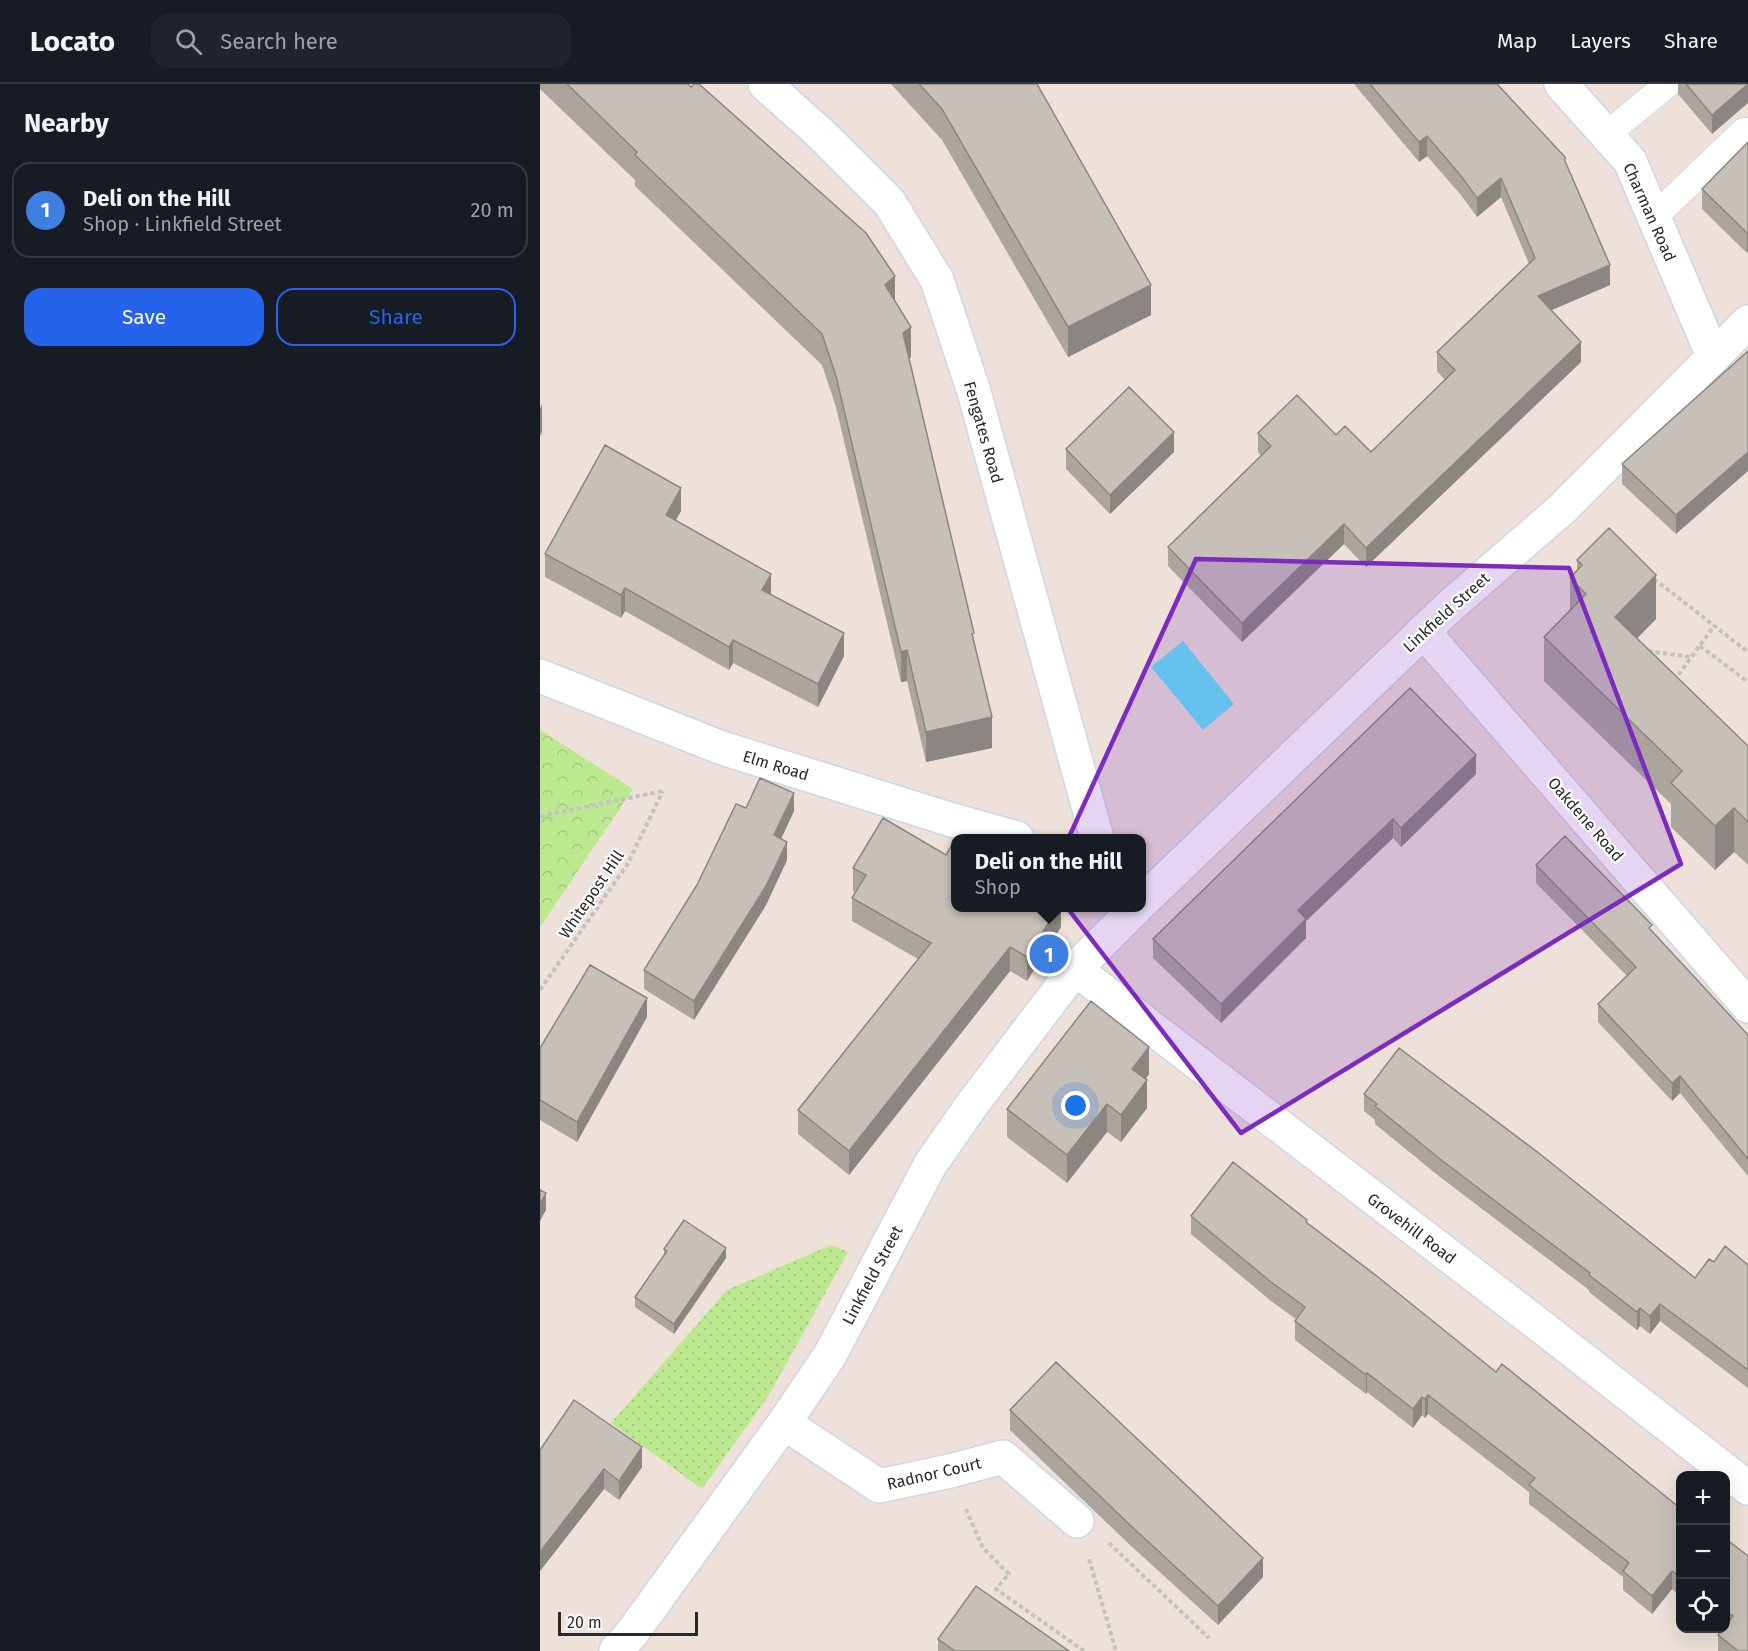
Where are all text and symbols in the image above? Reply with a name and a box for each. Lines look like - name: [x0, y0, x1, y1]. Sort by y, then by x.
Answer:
- search box: [151, 14, 571, 68]
- text: Locato: [30, 25, 115, 58]
- icon: search: [172, 25, 205, 58]
- text: Search here: [220, 28, 338, 55]
- text: Map: [1497, 28, 1537, 54]
- text: Layers: [1570, 28, 1631, 54]
- text: Share: [1664, 28, 1718, 54]
- text: Nearby: [24, 108, 109, 139]
- street label: Charman Road: [1619, 160, 1680, 264]
- text: Deli on the Hill: [83, 185, 231, 212]
- text: 1: [41, 198, 50, 222]
- text: 20 m: [471, 198, 514, 222]
- text: Shop · Linkfield Street: [83, 212, 282, 236]
- button: Save: [24, 288, 264, 346]
- button: Share: [276, 288, 516, 346]
- street label: Fengates Road: [960, 379, 1007, 485]
- street label: Linkfield Street: [1399, 568, 1494, 656]
- street label: Elm Road: [741, 746, 811, 785]
- street label: Oakdene Road: [1544, 773, 1627, 865]
- popup: [951, 834, 1146, 912]
- street label: Whitepost Hill: [555, 846, 628, 942]
- text: Deli on the Hill: [975, 848, 1122, 875]
- text: Shop: [975, 875, 1021, 899]
- pin: 1: [1030, 932, 1068, 976]
- your location: [1061, 1091, 1090, 1120]
- street label: Grovehill Road: [1364, 1189, 1460, 1268]
- street label: Linkfield Street: [838, 1222, 907, 1328]
- street label: Radnor Court: [885, 1453, 983, 1494]
- map controls: [1676, 1471, 1730, 1633]
- button: +: [1676, 1471, 1730, 1525]
- button: −: [1676, 1525, 1730, 1579]
- button: locate: [1676, 1579, 1730, 1633]
- scale bar: [558, 1609, 698, 1636]
- text: 20 m: [567, 1613, 602, 1632]

